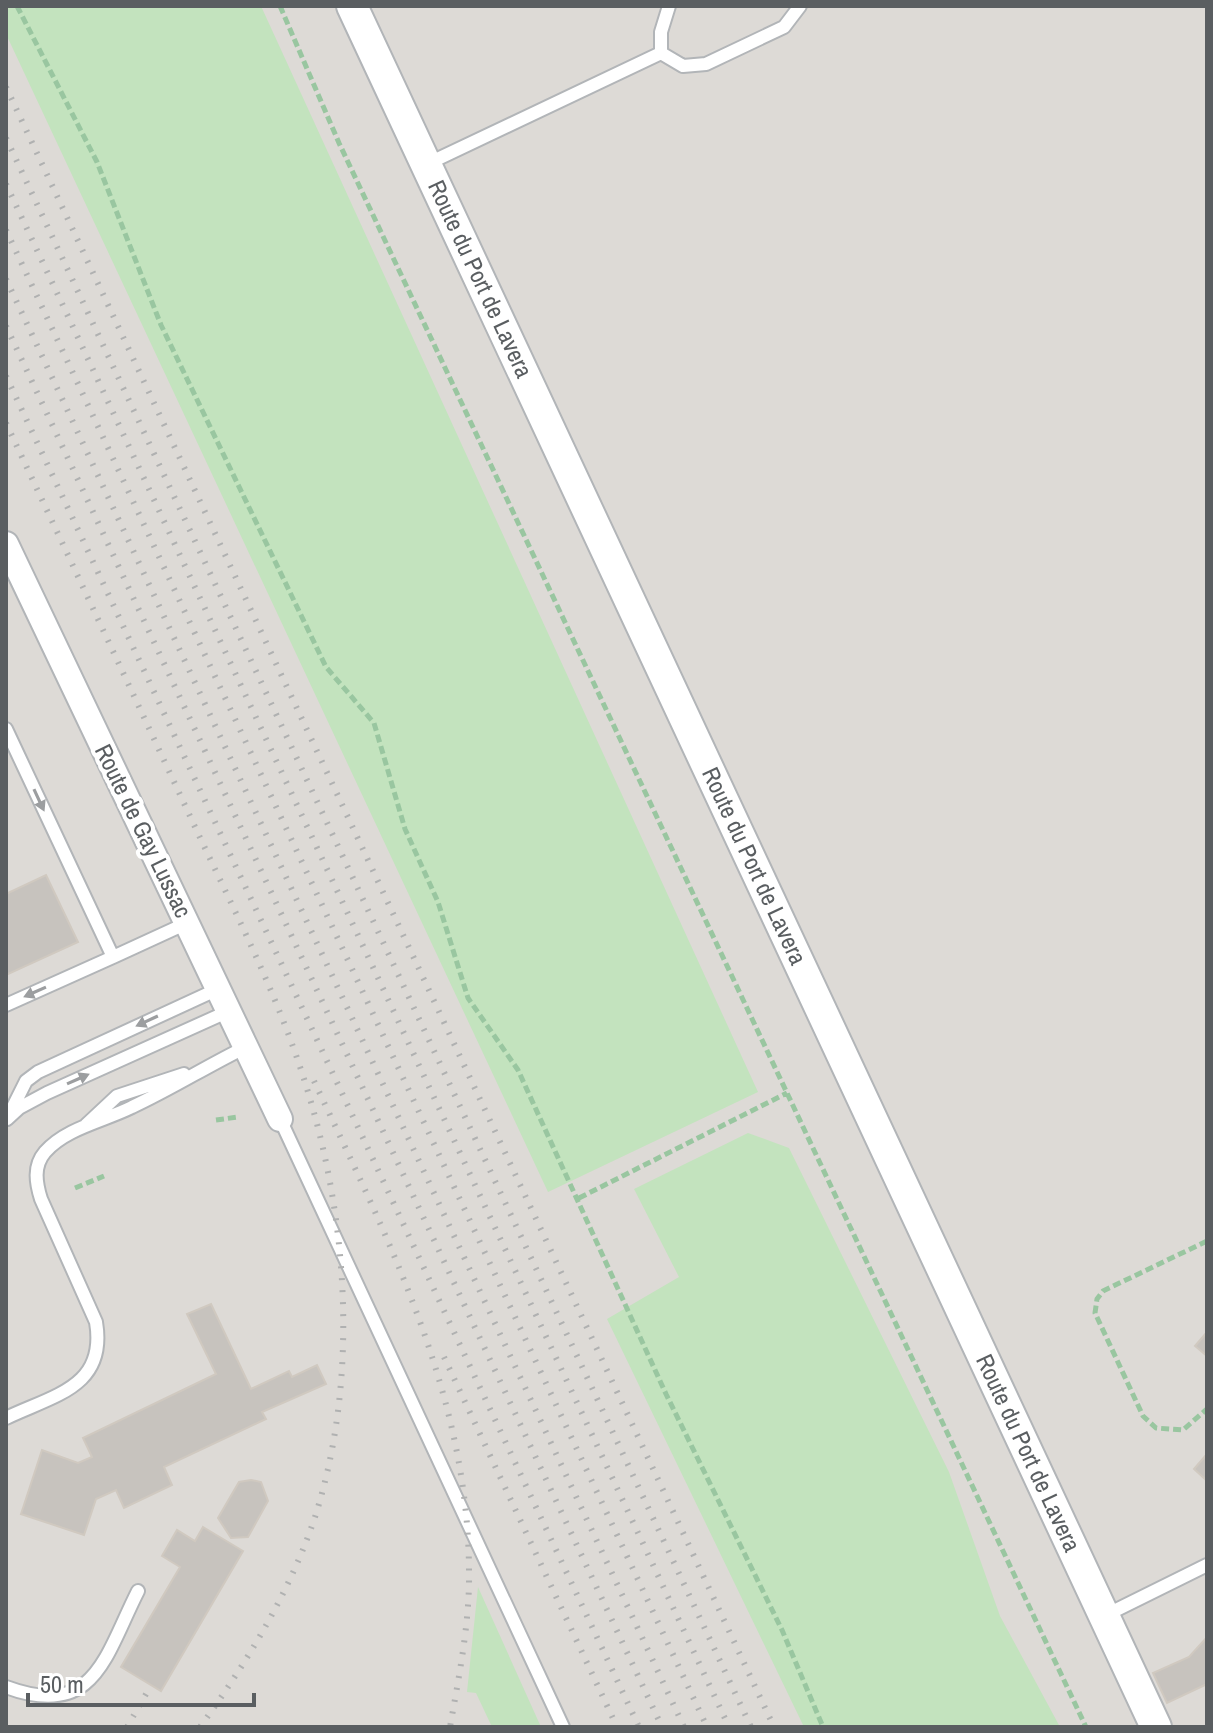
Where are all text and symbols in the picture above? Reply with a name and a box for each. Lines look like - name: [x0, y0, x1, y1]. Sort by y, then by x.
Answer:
- street label: Route du Port de Lavera: [421, 175, 541, 383]
- street label: Route de Gay Lussac: [88, 738, 200, 923]
- street label: Route du Port de Lavera: [695, 762, 815, 970]
- one-way arrow: [32, 788, 46, 812]
- one-way arrow: [23, 986, 46, 999]
- one-way arrow: [136, 1014, 159, 1028]
- one-way arrow: [66, 1072, 90, 1086]
- street label: Route du Port de Lavera: [969, 1349, 1089, 1557]
- scale bar: [28, 1657, 254, 1707]
- text: 50 m: [40, 1668, 84, 1700]

